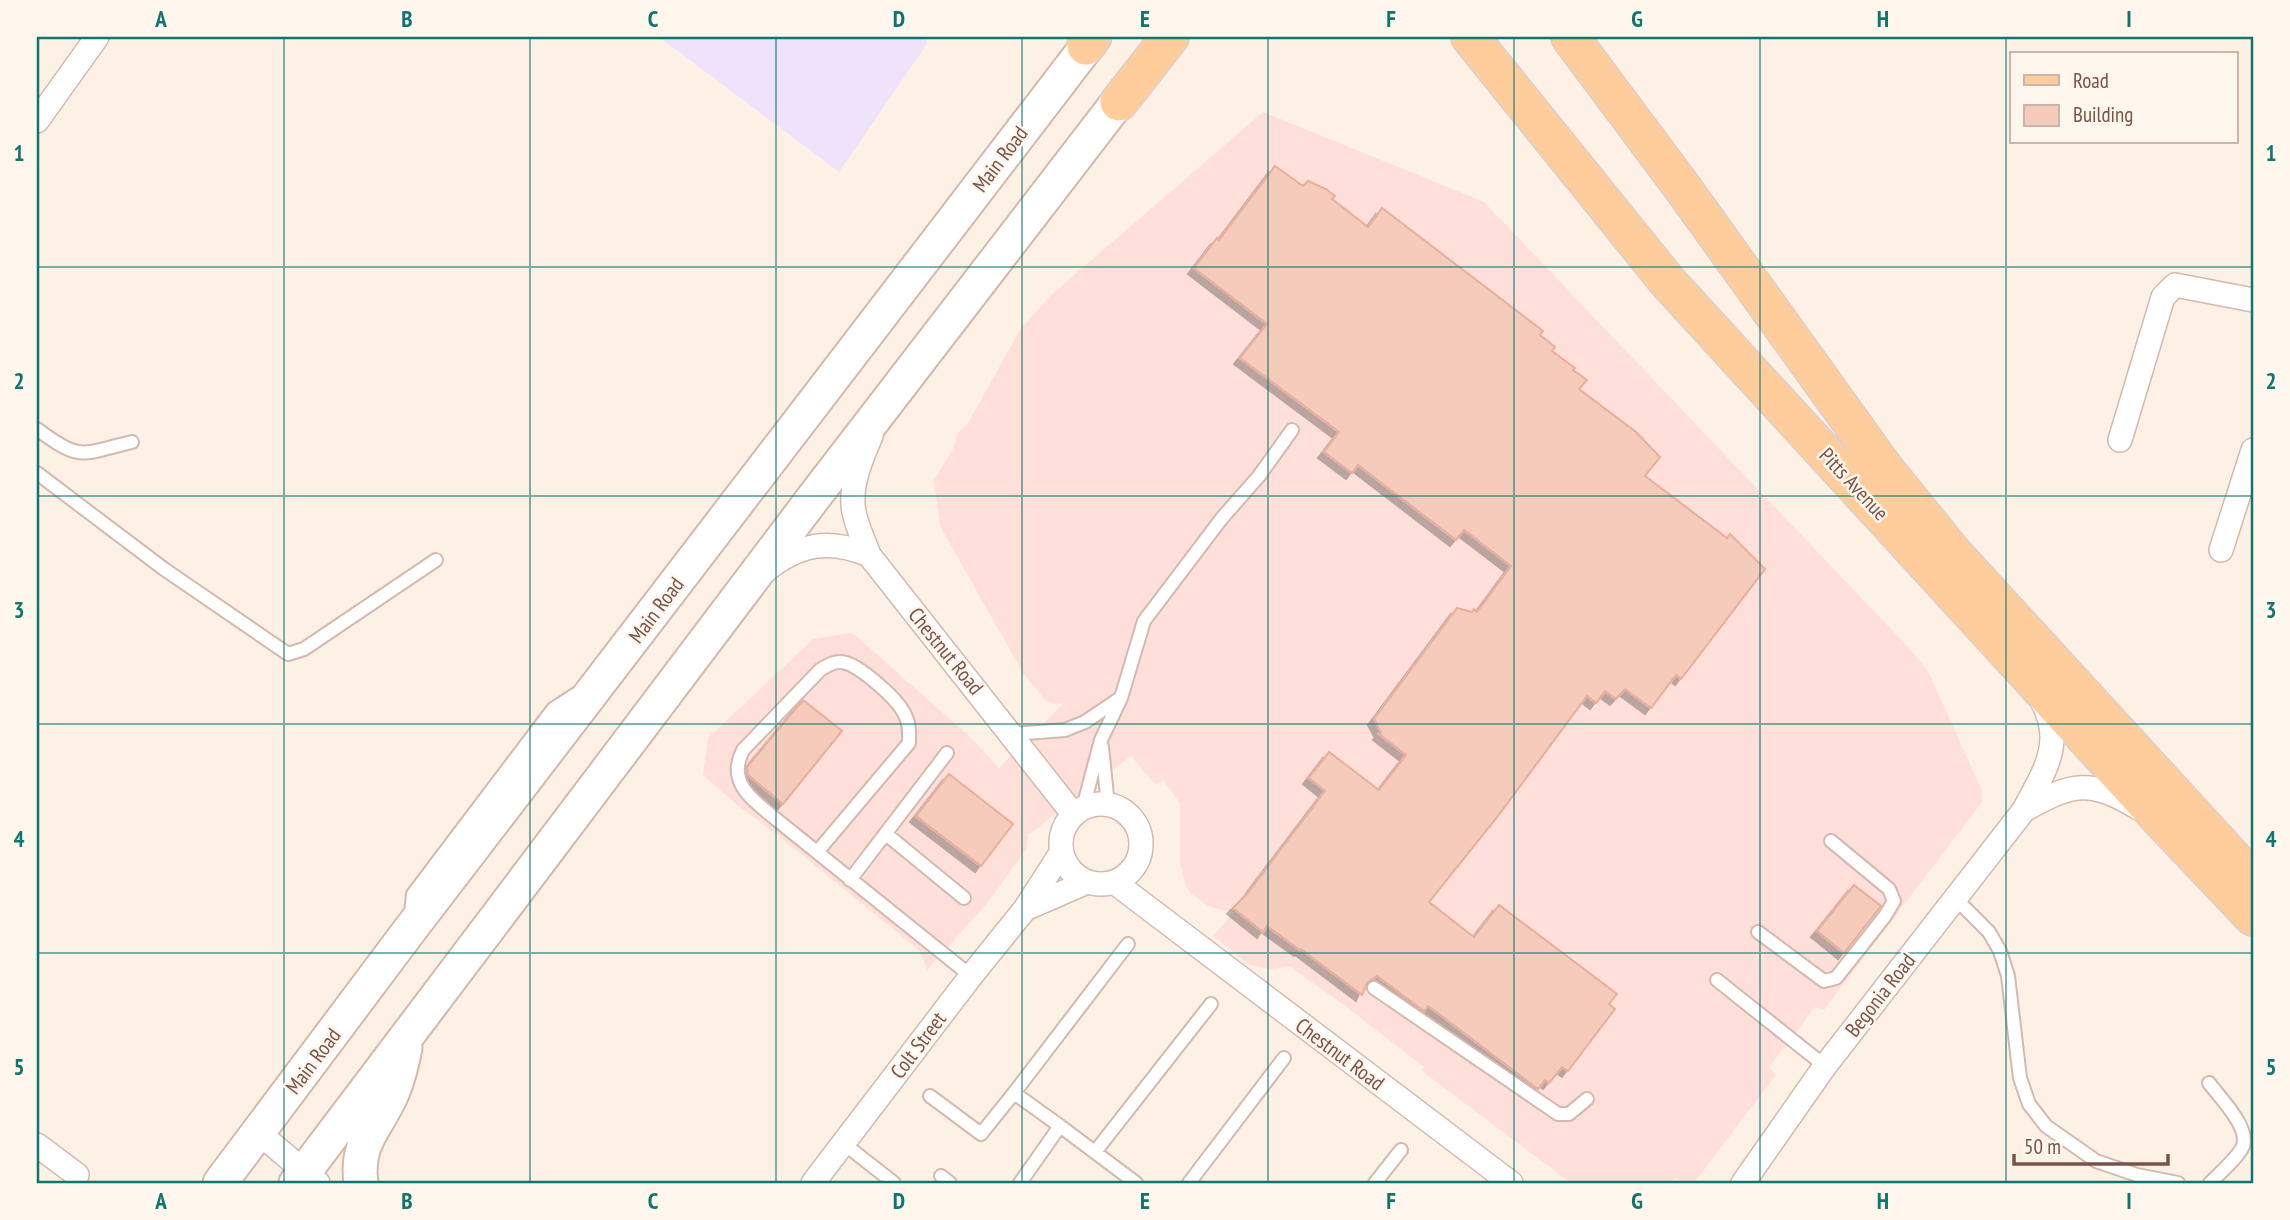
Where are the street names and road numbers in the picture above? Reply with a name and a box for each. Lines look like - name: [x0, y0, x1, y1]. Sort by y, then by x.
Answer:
- street label: Main Road: [966, 121, 1034, 197]
- street label: Pitts Avenue: [1814, 442, 1894, 526]
- street label: Main Road: [622, 572, 690, 648]
- street label: Chestnut Road: [903, 602, 989, 700]
- street label: Begonia Road: [1839, 948, 1921, 1042]
- street label: Colt Street: [884, 1006, 952, 1084]
- street label: Chestnut Road: [1290, 1012, 1390, 1096]
- street label: Main Road: [279, 1023, 347, 1099]

